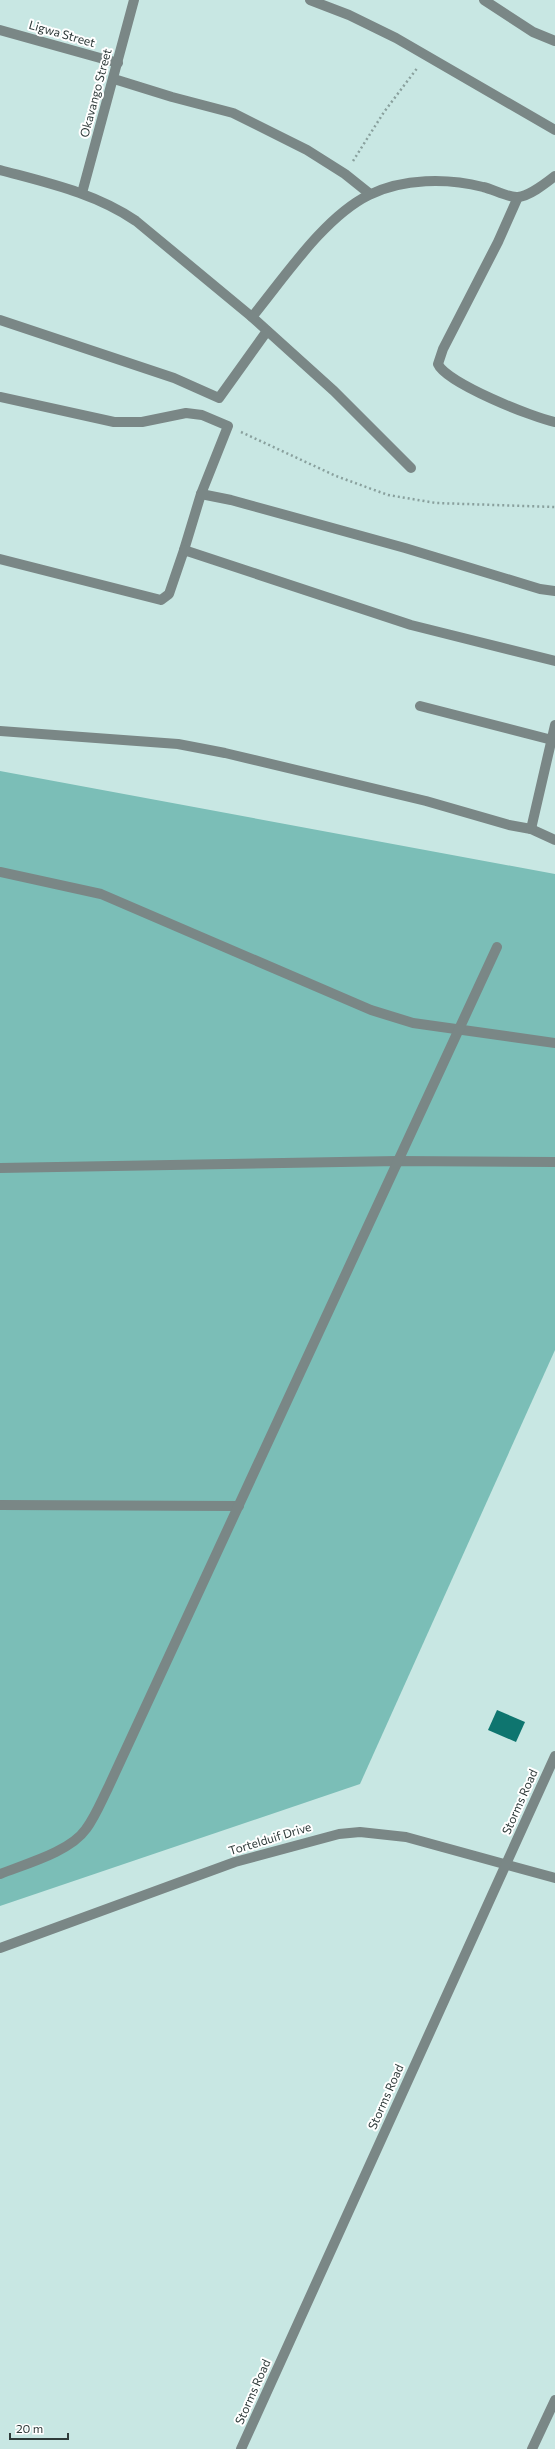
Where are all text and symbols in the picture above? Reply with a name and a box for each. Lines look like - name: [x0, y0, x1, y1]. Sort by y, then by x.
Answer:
- street label: Ligwa Street: [27, 17, 97, 49]
- street label: Okavango Street: [76, 47, 114, 139]
- street label: Storms Road: [498, 1767, 540, 1836]
- street label: Tortelduif Drive: [227, 1819, 313, 1857]
- street label: Storms Road: [364, 2062, 406, 2131]
- street label: Storms Road: [231, 2357, 273, 2426]
- scale bar: [10, 2415, 68, 2441]
- text: 20 m: [16, 2421, 43, 2435]

